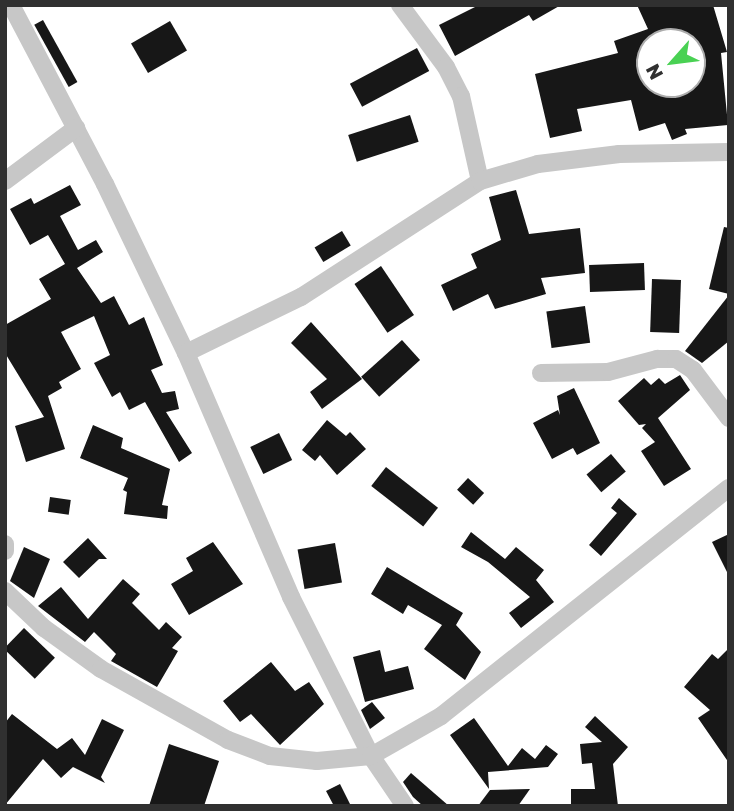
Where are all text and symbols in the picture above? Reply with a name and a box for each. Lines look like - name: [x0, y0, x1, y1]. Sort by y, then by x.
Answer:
- north arrow: [636, 28, 706, 98]
- text: N: [640, 60, 667, 84]

